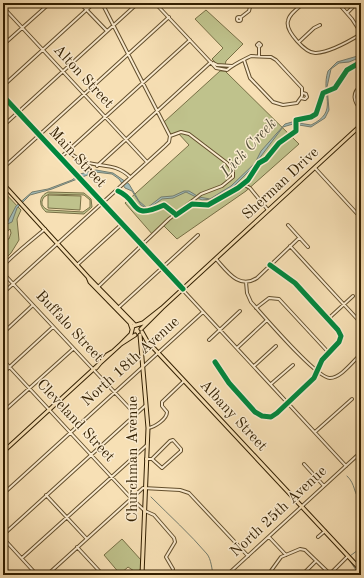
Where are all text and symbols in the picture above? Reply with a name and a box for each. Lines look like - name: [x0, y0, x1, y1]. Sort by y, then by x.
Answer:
- street label: Alton Street: [50, 43, 116, 111]
- water label: Lick Creek: [217, 115, 280, 181]
- street label: Main Street: [46, 125, 108, 191]
- street label: Sherman Drive: [240, 145, 322, 223]
- street label: Buffalo Street: [32, 289, 106, 365]
- street label: North 18th Avenue: [79, 314, 183, 410]
- street label: Cleveland Street: [33, 377, 117, 465]
- street label: Albany Street: [197, 378, 269, 454]
- street label: Churchman Avenue: [126, 396, 141, 522]
- street label: North 25th Avenue: [228, 464, 330, 560]

